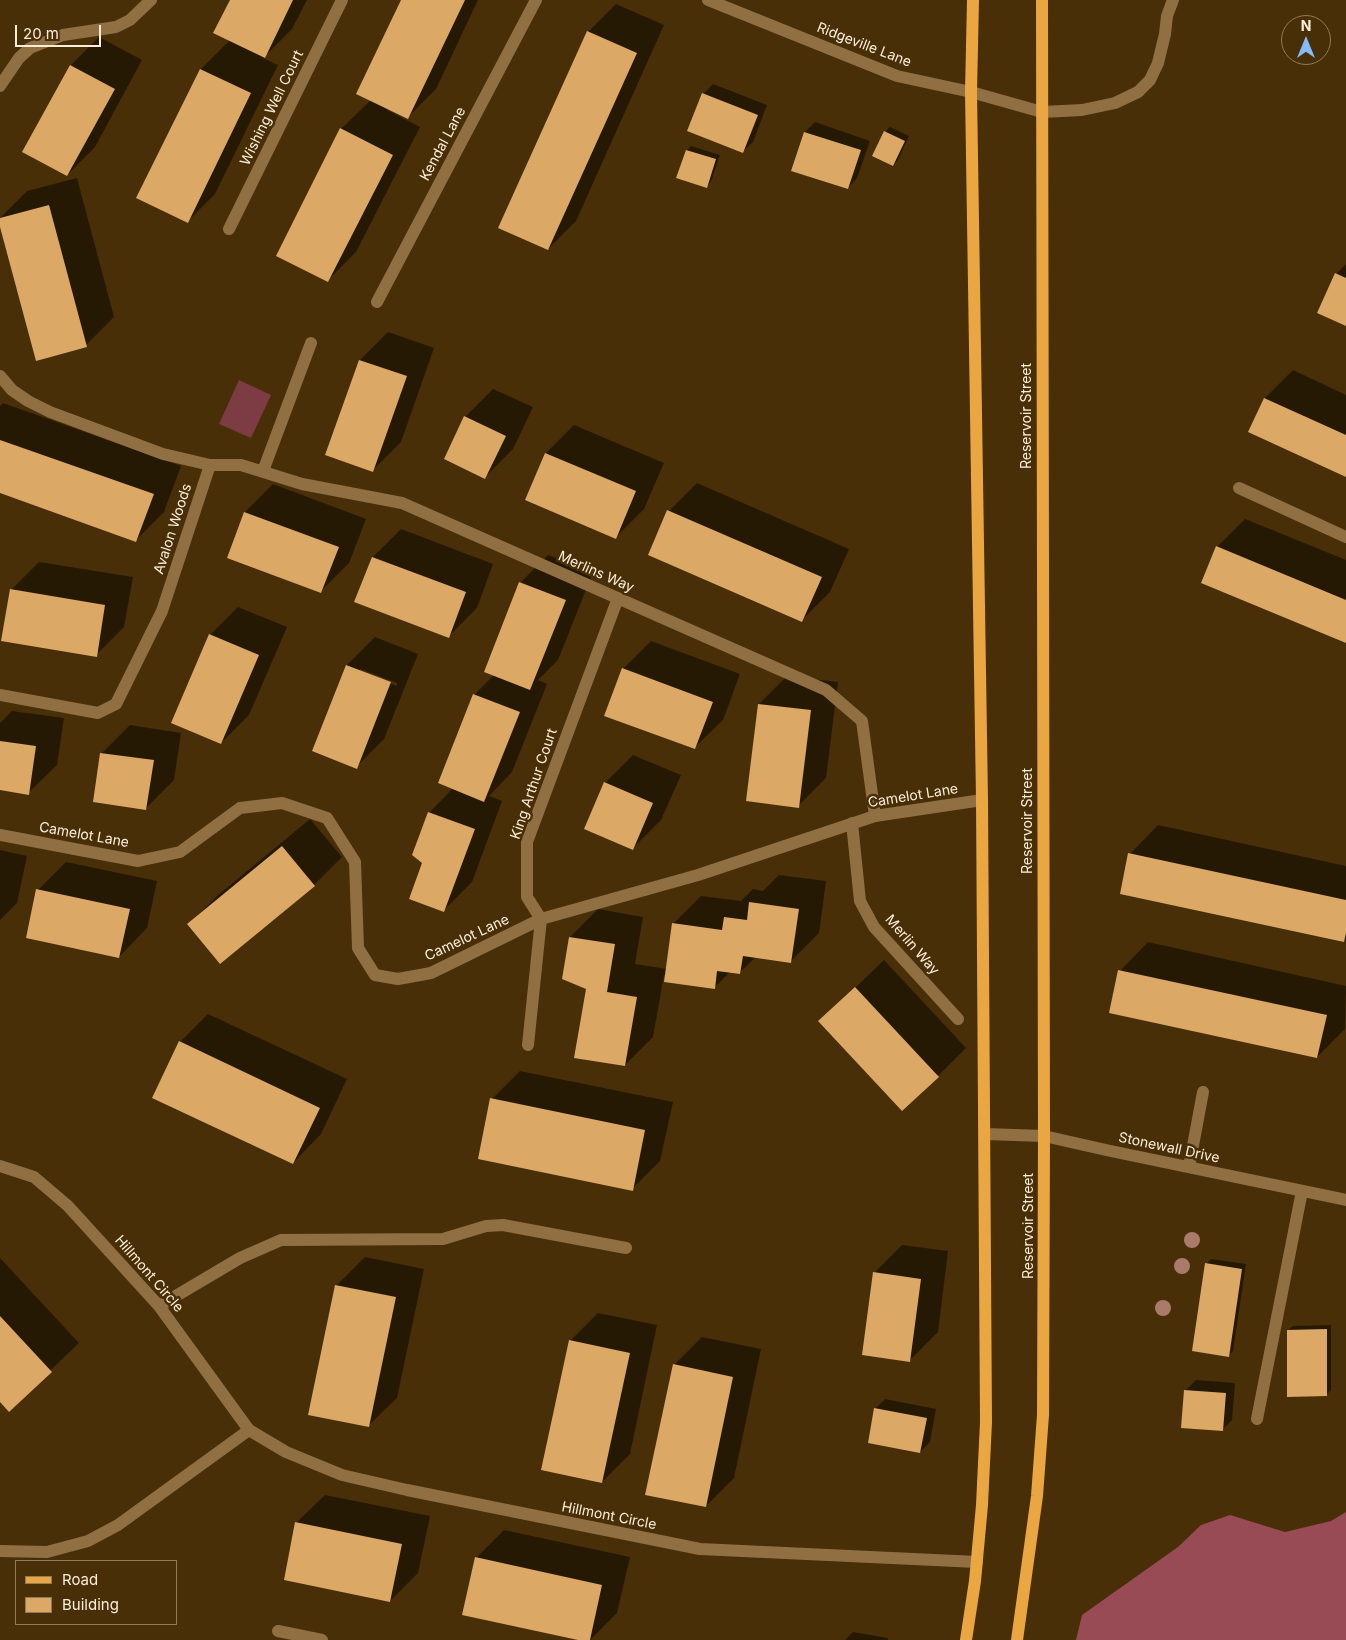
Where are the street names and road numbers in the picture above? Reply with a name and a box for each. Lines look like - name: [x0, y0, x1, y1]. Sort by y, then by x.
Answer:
- street label: Ridgeville Lane: [814, 19, 914, 71]
- street label: Wishing Well Court: [237, 48, 307, 168]
- street label: Kendal Lane: [417, 104, 469, 184]
- street label: Reservoir Street: [1019, 363, 1035, 469]
- street label: Avalon Woods: [150, 482, 196, 576]
- street label: Merlins Way: [555, 548, 637, 596]
- street label: King Arthur Court: [507, 726, 561, 842]
- street label: Reservoir Street: [1020, 768, 1036, 874]
- street label: Camelot Lane: [867, 781, 959, 811]
- street label: Camelot Lane: [38, 819, 130, 851]
- street label: Camelot Lane: [422, 911, 512, 965]
- street label: Merlin Way: [881, 912, 943, 978]
- street label: Stonewall Drive: [1117, 1129, 1221, 1167]
- street label: Reservoir Street: [1021, 1173, 1037, 1279]
- street label: Hillmont Circle: [111, 1232, 187, 1316]
- street label: Hillmont Circle: [560, 1499, 658, 1533]

